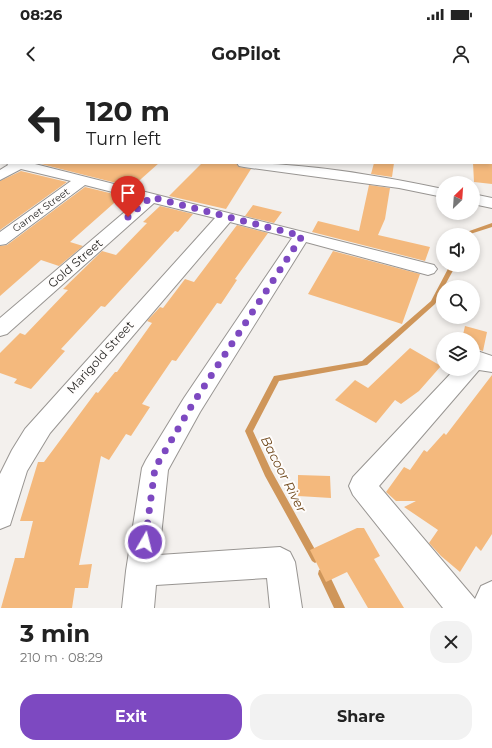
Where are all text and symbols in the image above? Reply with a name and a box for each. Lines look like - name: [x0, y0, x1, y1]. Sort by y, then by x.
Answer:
- text: 08:26: [20, 5, 62, 24]
- icon: back: [20, 43, 42, 65]
- text: GoPilot: [211, 43, 281, 65]
- icon: person: [450, 43, 472, 65]
- text: 120 m: [86, 94, 170, 128]
- icon: left: [20, 96, 72, 148]
- text: Turn left: [86, 128, 161, 150]
- pin: [111, 176, 145, 217]
- north arrow: [436, 176, 480, 220]
- map controls: [436, 176, 480, 376]
- icon: arrive: [117, 182, 139, 204]
- street label: Garnet Street: [10, 185, 72, 235]
- button: sound: [436, 228, 480, 272]
- street label: Gold Street: [45, 235, 106, 291]
- button: search: [436, 280, 480, 324]
- street label: Marigold Street: [63, 317, 137, 397]
- button: layers: [436, 332, 480, 376]
- water label: Bacoor River: [258, 433, 310, 516]
- position arrow: [124, 521, 166, 563]
- text: 3 min: [20, 619, 90, 648]
- button: close: [430, 621, 472, 663]
- text: 210 m · 08:29: [20, 649, 103, 665]
- button: Exit: [20, 694, 242, 740]
- button: Share: [250, 694, 472, 740]

